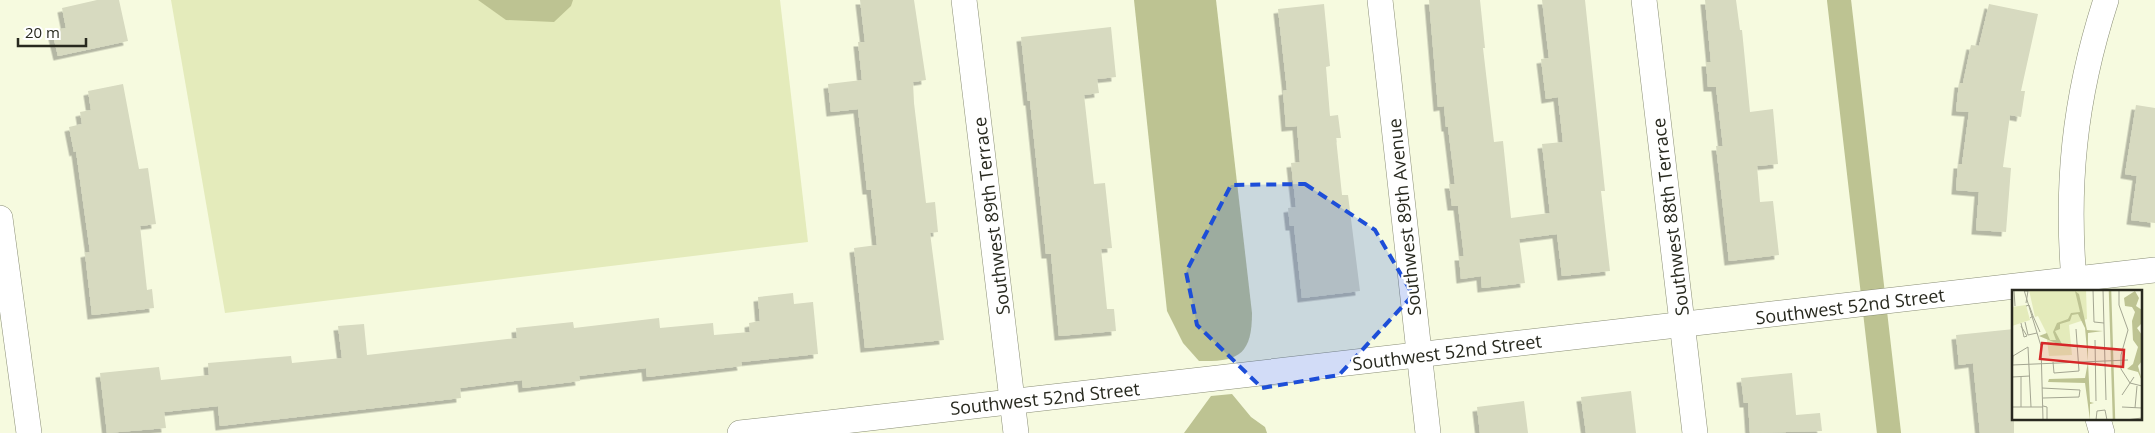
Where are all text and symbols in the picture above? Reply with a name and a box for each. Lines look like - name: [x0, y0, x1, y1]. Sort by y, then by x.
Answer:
- scale bar: [18, 15, 85, 47]
- text: 20 m: [25, 22, 60, 42]
- street label: Southwest 89th Terrace: [967, 116, 1015, 316]
- street label: Southwest 89th Avenue: [1382, 117, 1426, 317]
- street label: Southwest 88th Terrace: [1646, 117, 1694, 317]
- street label: Southwest 52nd Street: [1754, 282, 1946, 330]
- inset map: [2012, 290, 2142, 420]
- street label: Southwest 52nd Street: [1351, 328, 1543, 376]
- street label: Southwest 52nd Street: [949, 376, 1141, 420]

